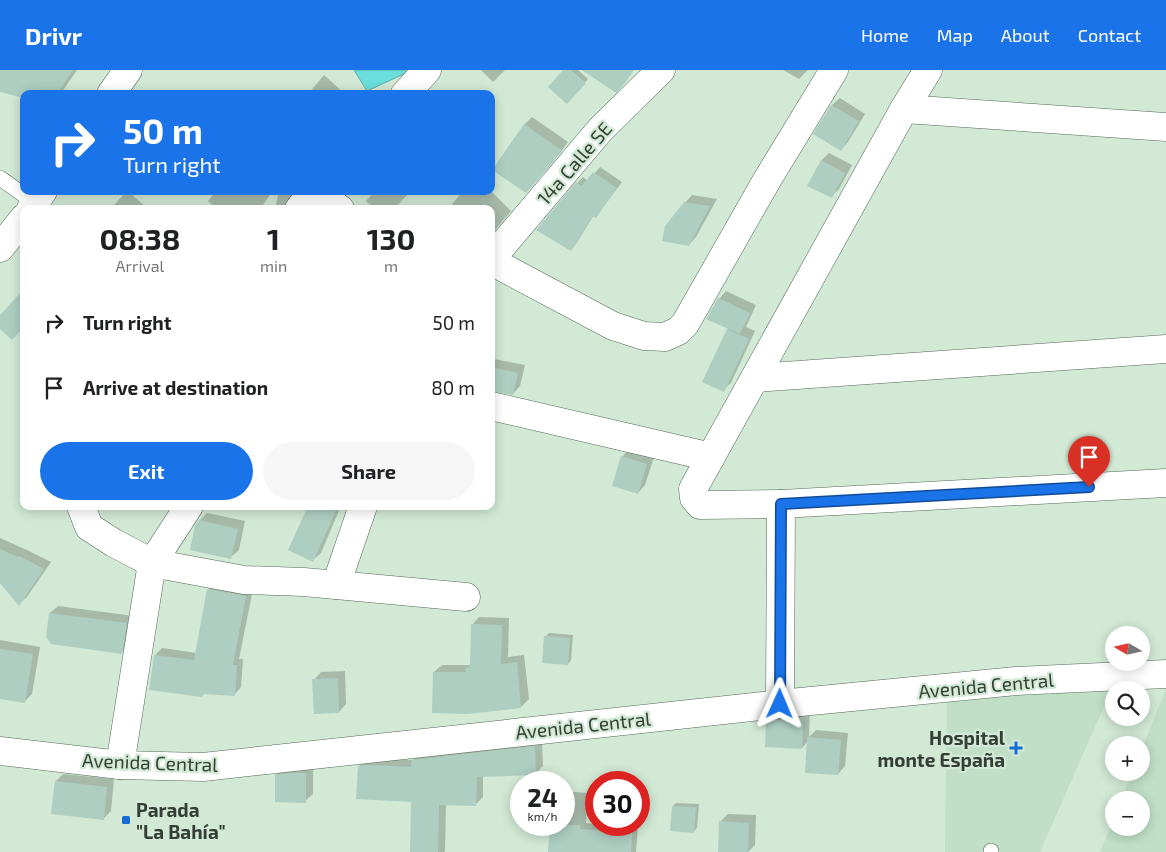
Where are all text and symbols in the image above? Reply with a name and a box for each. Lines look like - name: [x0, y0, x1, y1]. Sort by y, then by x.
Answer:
- text: Drivr: [25, 21, 82, 50]
- text: Home: [861, 24, 909, 46]
- text: Map: [937, 24, 973, 46]
- text: About: [1001, 24, 1050, 46]
- text: Contact: [1078, 24, 1141, 46]
- text: 50 m: [123, 109, 203, 151]
- icon: right: [40, 110, 105, 175]
- street label: 14a Calle SE: [532, 117, 616, 209]
- text: Turn right: [123, 151, 221, 177]
- text: 08:38: [99, 220, 180, 256]
- text: 1: [267, 220, 280, 256]
- text: 130: [367, 220, 416, 256]
- text: Arrival: [116, 256, 164, 275]
- text: min: [260, 256, 287, 275]
- text: m: [384, 256, 398, 275]
- icon: right: [40, 309, 68, 337]
- text: Turn right: [83, 311, 171, 334]
- text: 50 m: [432, 311, 475, 334]
- icon: arrive: [40, 374, 68, 402]
- text: Arrive at destination: [83, 376, 268, 399]
- text: 80 m: [431, 376, 475, 399]
- pin: [1068, 436, 1110, 487]
- button: Exit: [40, 442, 253, 500]
- button: Share: [263, 442, 475, 500]
- icon: arrive: [1075, 443, 1103, 471]
- north arrow: [1105, 626, 1150, 671]
- map controls: [1105, 626, 1150, 836]
- street label: Avenida Central: [917, 668, 1055, 702]
- position arrow: [753, 677, 805, 729]
- button: search: [1105, 681, 1150, 726]
- street label: Avenida Central: [514, 706, 652, 744]
- place label: Hospital monte España: [877, 726, 1006, 771]
- button: +: [1105, 736, 1150, 781]
- marker: Hospital monte España: [1009, 741, 1023, 755]
- street label: Avenida Central: [82, 748, 219, 776]
- speed limit sign: 30: [585, 771, 650, 836]
- text: 24: [527, 782, 558, 812]
- button: −: [1105, 791, 1150, 836]
- place label: Parada "La Bahía": [136, 798, 226, 843]
- text: km/h: [528, 809, 557, 823]
- marker: Parada "La Bahía": [120, 814, 132, 826]

